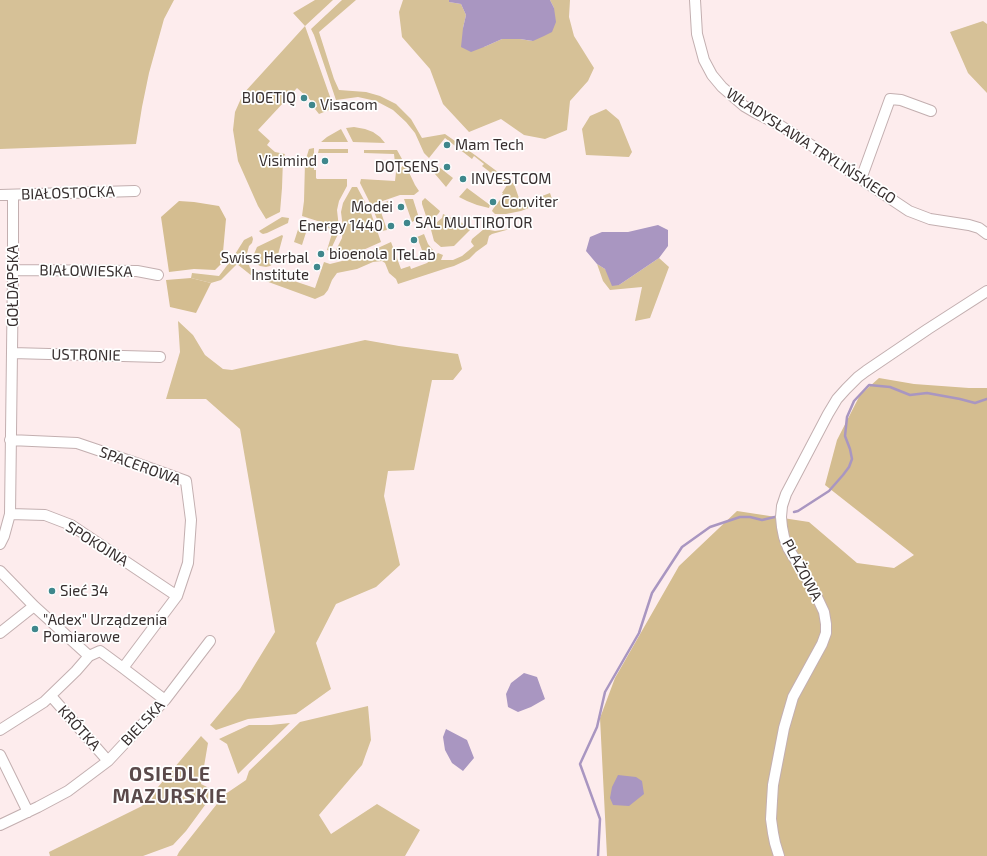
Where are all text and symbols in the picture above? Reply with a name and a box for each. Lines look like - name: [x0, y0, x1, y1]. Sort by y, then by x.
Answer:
- street label: WŁADYSŁAWA TRYLIŃSKIEGO: [723, 84, 899, 208]
- place label: BIOETIQ: [242, 89, 296, 107]
- marker: BIOETIQ: [299, 93, 309, 103]
- place label: Visacom: [320, 96, 378, 114]
- marker: Visacom: [307, 100, 317, 110]
- place label: Mam Tech: [455, 136, 524, 154]
- marker: Mam Tech: [442, 140, 452, 150]
- place label: Visimind: [259, 152, 317, 170]
- marker: Visimind: [320, 156, 330, 166]
- place label: DOTSENS: [375, 158, 439, 176]
- marker: DOTSENS: [442, 162, 452, 172]
- place label: INVESTCOM: [471, 170, 552, 188]
- marker: INVESTCOM: [458, 174, 468, 184]
- street label: BIAŁOSTOCKA: [21, 182, 115, 204]
- place label: Conviter: [501, 193, 558, 211]
- marker: Conviter: [488, 197, 498, 207]
- place label: Modei: [351, 198, 393, 216]
- marker: Modei: [396, 202, 406, 212]
- place label: SAL MULTIROTOR: [415, 214, 533, 232]
- place label: Energy 1440: [299, 217, 383, 235]
- marker: SAL MULTIROTOR: [402, 218, 412, 228]
- marker: Energy 1440: [386, 221, 396, 231]
- marker: ITeLab: [409, 235, 419, 245]
- street label: GOŁDAPSKA: [4, 245, 22, 327]
- place label: bioenola: [329, 245, 388, 263]
- place label: ITeLab: [392, 246, 436, 264]
- place label: Swiss Herbal Institute: [221, 249, 309, 284]
- marker: bioenola: [316, 249, 326, 259]
- street label: BIAŁOWIESKA: [39, 261, 133, 281]
- marker: Swiss Herbal Institute: [312, 262, 322, 272]
- street label: USTRONIE: [51, 345, 121, 365]
- street label: SPACEROWA: [97, 443, 183, 489]
- street label: SPOKOJNA: [62, 518, 132, 570]
- street label: PLAŻOWA: [778, 536, 826, 604]
- place label: Sieć 34: [60, 582, 108, 600]
- marker: Sieć 34: [47, 586, 57, 596]
- place label: "Adex" Urządzenia Pomiarowe: [43, 611, 167, 646]
- marker: "Adex" Urządzenia Pomiarowe: [30, 624, 40, 634]
- street label: BIELSKA: [117, 696, 169, 750]
- street label: KRÓTKA: [54, 702, 104, 754]
- district label: OSIEDLE MAZURSKIE: [113, 764, 227, 808]

